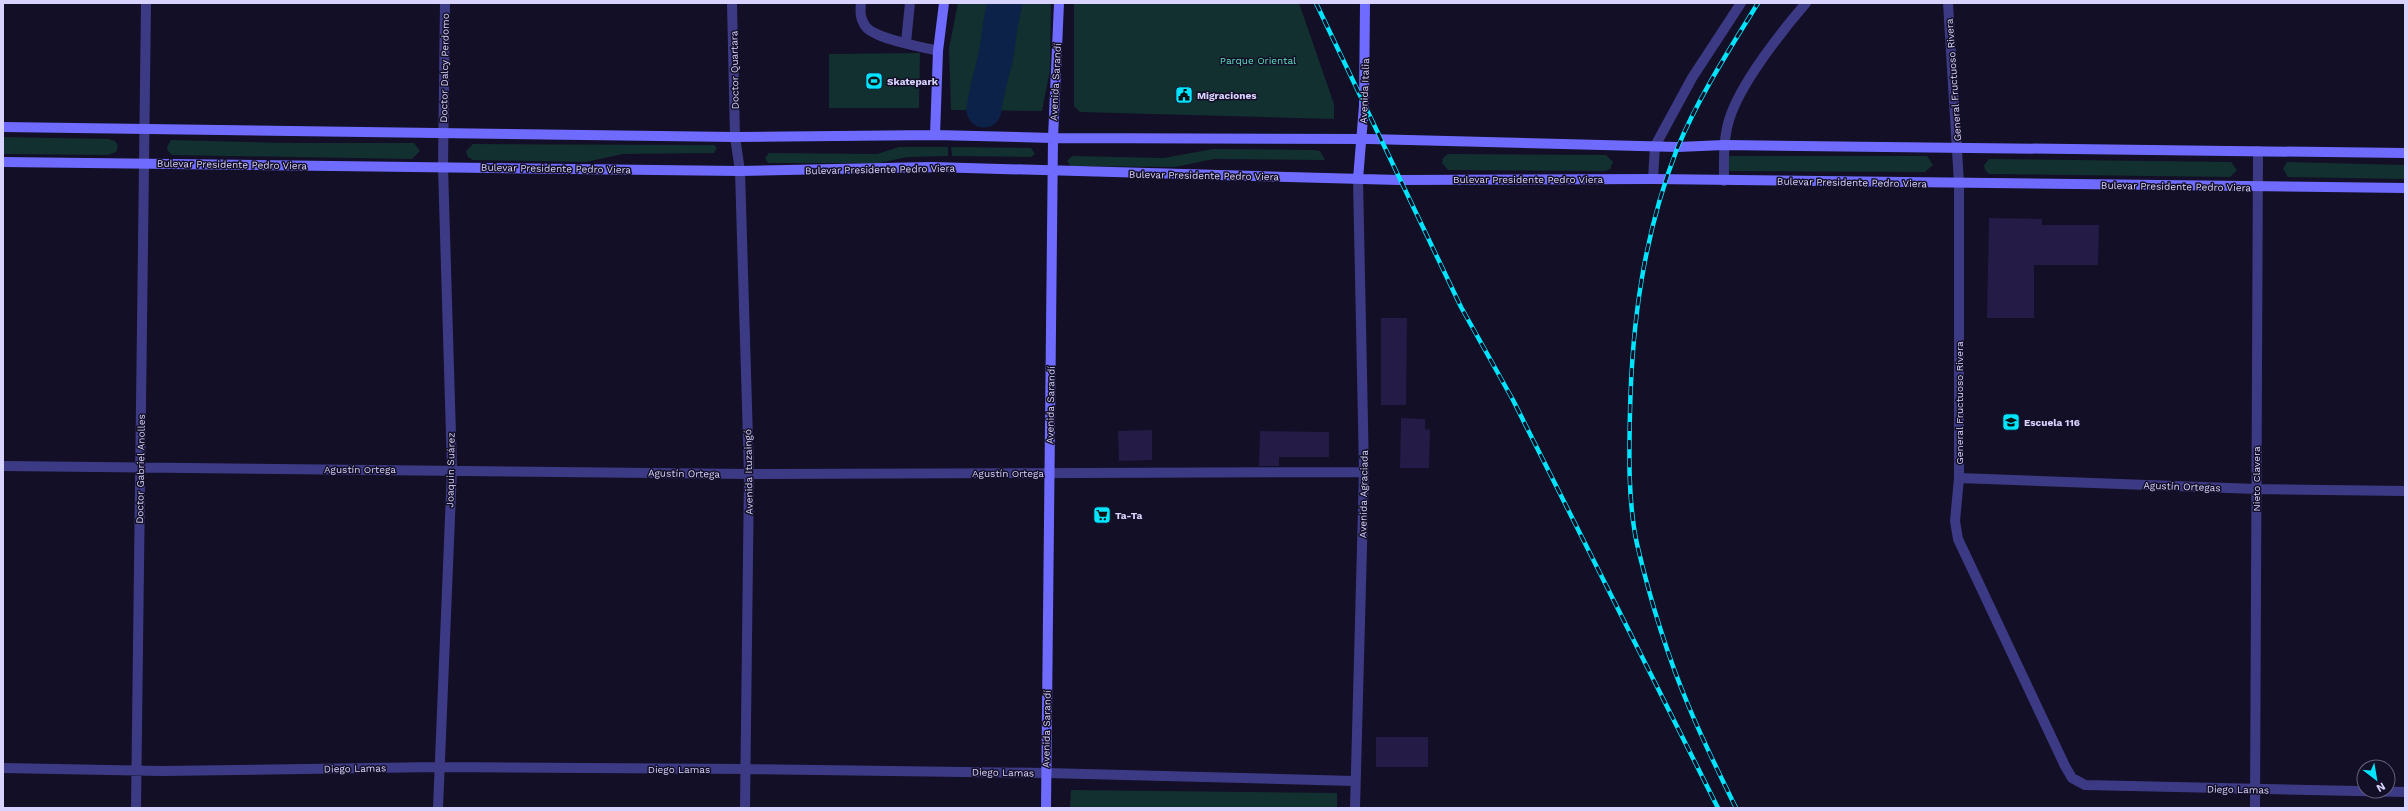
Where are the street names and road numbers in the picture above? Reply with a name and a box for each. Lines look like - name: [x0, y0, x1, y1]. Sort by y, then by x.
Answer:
- street label: Doctor Dalcy Perdomo: [438, 13, 451, 123]
- street label: General Fructuoso Rivera: [1944, 18, 1963, 142]
- street label: Doctor Quartara: [728, 30, 741, 109]
- street label: Avenida Sarandí: [1048, 43, 1063, 121]
- street label: Avenida Italia: [1358, 58, 1371, 124]
- street label: Bulevar Presidente Pedro Viera: [157, 158, 308, 171]
- street label: Bulevar Presidente Pedro Viera: [481, 162, 632, 175]
- street label: Bulevar Presidente Pedro Viera: [805, 163, 956, 176]
- street label: Bulevar Presidente Pedro Viera: [1129, 169, 1280, 182]
- street label: Bulevar Presidente Pedro Viera: [1453, 174, 1603, 185]
- street label: Bulevar Presidente Pedro Viera: [1777, 176, 1928, 189]
- street label: Bulevar Presidente Pedro Viera: [2101, 180, 2252, 193]
- street label: General Fructuoso Rivera: [1954, 341, 1965, 465]
- street label: Avenida Sarandí: [1044, 366, 1057, 444]
- street label: Doctor Gabriel Anolles: [134, 414, 147, 524]
- street label: Avenida Ituzaingó: [742, 429, 755, 515]
- street label: Joaquín Suárez: [444, 432, 457, 508]
- street label: Nieto Clavera: [2251, 446, 2262, 512]
- street label: Avenida Agraciada: [1357, 449, 1370, 538]
- street label: Agustín Ortega: [324, 464, 396, 475]
- street label: Agustín Ortega: [648, 467, 720, 480]
- street label: Agustín Ortega: [972, 468, 1044, 479]
- street label: Agustín Ortegas: [2143, 480, 2221, 493]
- street label: Avenida Sarandí: [1040, 690, 1053, 768]
- street label: Diego Lamas: [324, 762, 386, 775]
- street label: Diego Lamas: [648, 764, 710, 775]
- street label: Diego Lamas: [972, 766, 1034, 779]
- street label: Diego Lamas: [2207, 783, 2269, 796]

